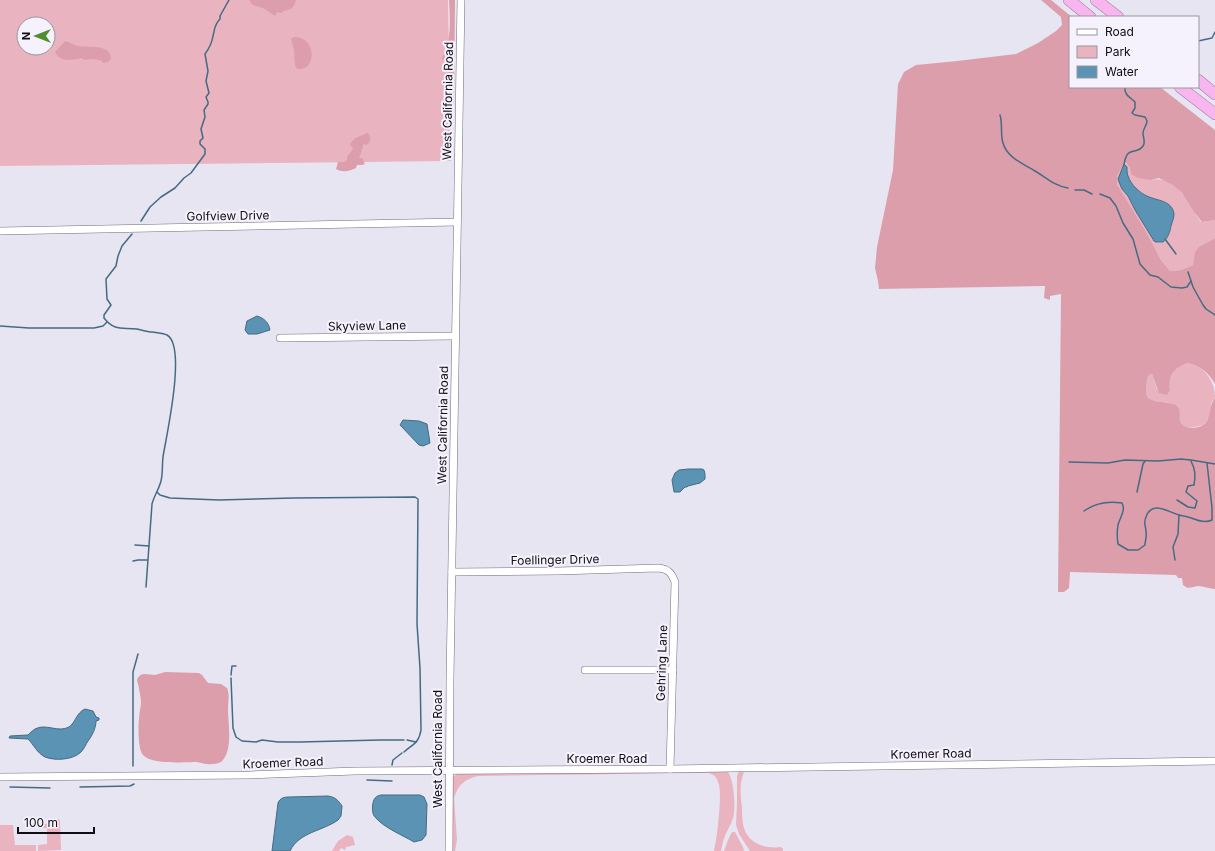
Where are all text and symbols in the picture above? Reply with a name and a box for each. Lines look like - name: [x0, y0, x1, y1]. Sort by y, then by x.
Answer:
- north arrow: [16, 16, 56, 56]
- legend: [1069, 16, 1199, 88]
- text: Road: [1105, 24, 1134, 39]
- text: N: [19, 32, 33, 40]
- street label: West California Road: [439, 42, 456, 160]
- text: Park: [1105, 44, 1131, 59]
- text: Water: [1105, 64, 1139, 79]
- street label: Golfview Drive: [186, 207, 270, 224]
- street label: Skyview Lane: [328, 317, 406, 334]
- street label: West California Road: [434, 366, 451, 484]
- street label: Foellinger Drive: [511, 551, 599, 568]
- street label: Gehring Lane: [653, 625, 670, 701]
- street label: West California Road: [430, 690, 445, 808]
- street label: Kroemer Road: [890, 745, 972, 762]
- street label: Kroemer Road: [567, 751, 647, 766]
- street label: Kroemer Road: [242, 754, 324, 771]
- scale bar: [18, 809, 94, 835]
- text: 100 m: [24, 815, 58, 830]

